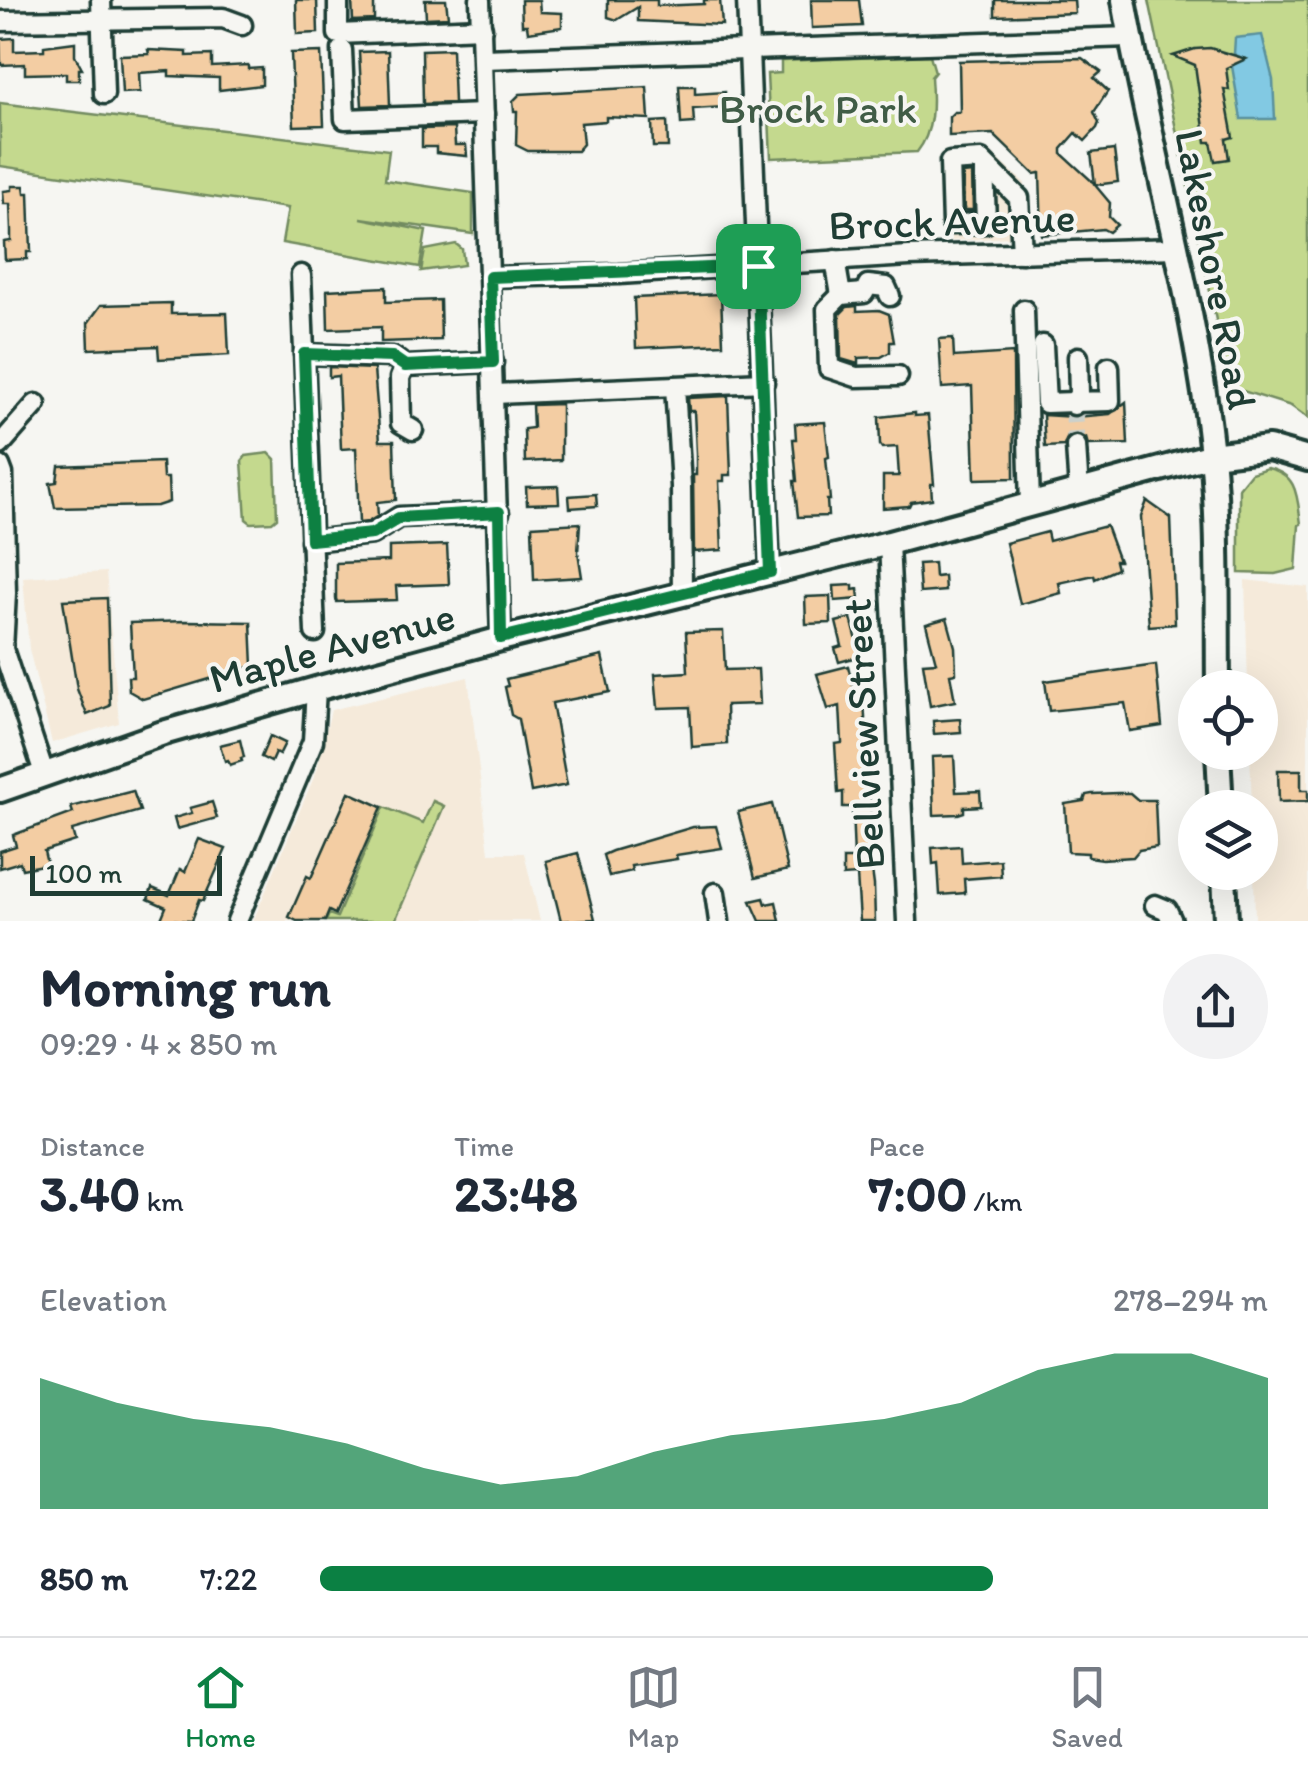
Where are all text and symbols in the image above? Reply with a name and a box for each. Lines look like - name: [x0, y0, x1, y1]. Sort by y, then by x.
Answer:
- park label: Brock Park: [719, 83, 917, 134]
- street label: Lakeshore Road: [1164, 125, 1268, 413]
- street label: Brock Avenue: [828, 191, 1076, 251]
- pin: [716, 224, 801, 309]
- icon: arrive: [731, 239, 786, 294]
- street label: Maple Avenue: [204, 590, 460, 704]
- street label: Bellview Street: [830, 597, 896, 871]
- map controls: [1178, 670, 1278, 890]
- button: locate: [1178, 670, 1278, 770]
- button: layers: [1178, 790, 1278, 890]
- scale bar: [30, 851, 222, 896]
- text: 100 m: [45, 856, 122, 890]
- text: Morning run: [40, 954, 331, 1020]
- button: share: [1163, 954, 1268, 1059]
- text: 09:29 · 4 × 850 m: [40, 1025, 277, 1063]
- text: Distance: [40, 1129, 145, 1163]
- text: Time: [454, 1129, 514, 1163]
- text: Pace: [869, 1129, 925, 1163]
- text: 3.40: [40, 1163, 140, 1224]
- text: 23:48: [454, 1163, 578, 1224]
- text: 7:00: [869, 1163, 967, 1224]
- text: km: [140, 1184, 184, 1218]
- text: /km: [967, 1184, 1022, 1218]
- text: Elevation: [40, 1281, 167, 1319]
- text: 278–294 m: [1113, 1281, 1268, 1319]
- text: 850 m: [40, 1560, 128, 1598]
- text: 7:22: [200, 1560, 257, 1598]
- tab: Home: [185, 1660, 256, 1754]
- tab: Map: [626, 1660, 681, 1754]
- tab: Saved: [1051, 1660, 1123, 1754]

